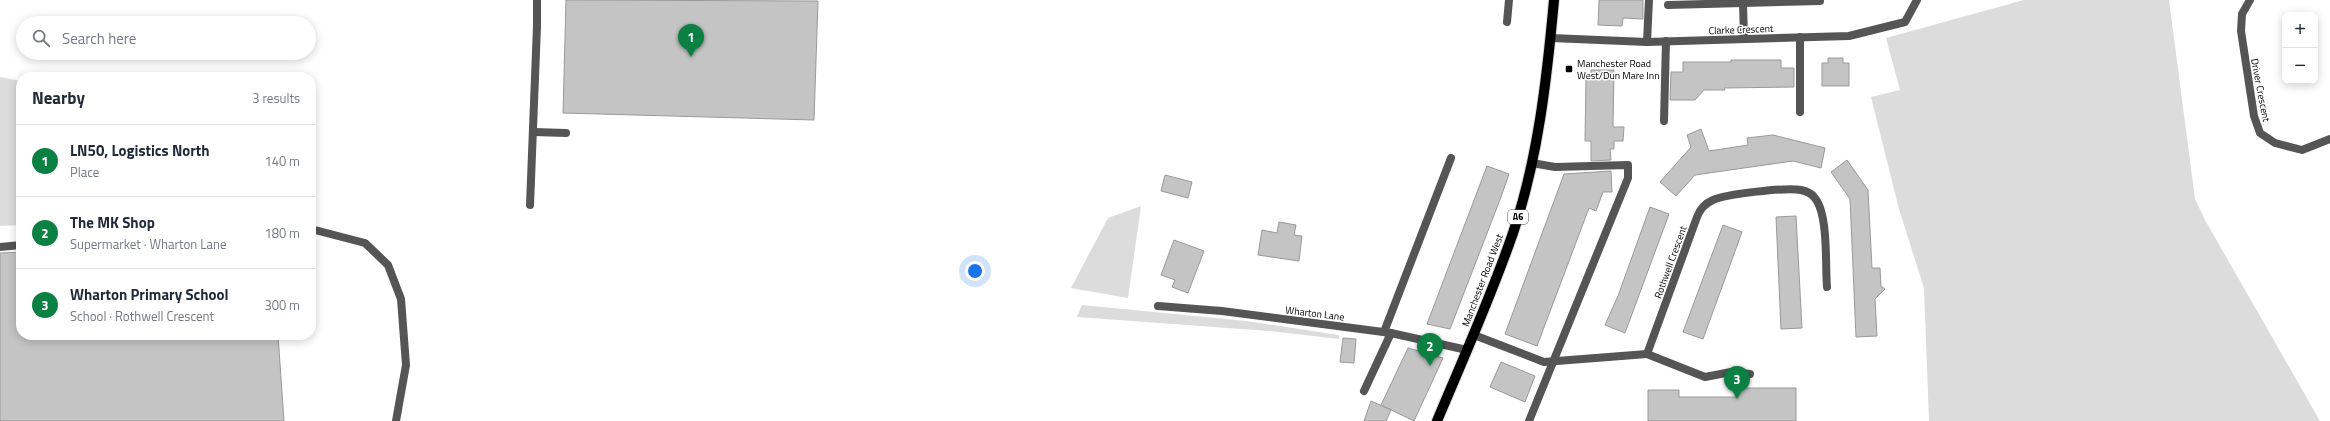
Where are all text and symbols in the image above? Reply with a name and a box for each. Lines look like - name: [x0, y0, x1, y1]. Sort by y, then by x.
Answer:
- map controls: [2282, 12, 2318, 84]
- button: +: [2282, 12, 2318, 48]
- search box: [16, 16, 316, 60]
- street label: Clarke Crescent: [1708, 21, 1774, 38]
- pin: 1: [678, 24, 704, 57]
- icon: search: [30, 27, 52, 49]
- text: Search here: [62, 27, 136, 50]
- button: −: [2282, 48, 2318, 84]
- place label: Manchester Road West/Dun Mare Inn: [1577, 56, 1660, 83]
- street label: Driver Crescent: [2247, 57, 2274, 124]
- marker: Manchester Road West/Dun Mare Inn: [1564, 64, 1574, 74]
- text: Nearby: [32, 85, 85, 111]
- text: 3 results: [252, 88, 300, 108]
- text: LN50, Logistics North: [70, 139, 210, 162]
- text: 1: [41, 151, 49, 171]
- text: 140 m: [264, 151, 300, 171]
- text: Place: [70, 162, 99, 182]
- road number: A6: [1508, 210, 1528, 224]
- text: The MK Shop: [70, 211, 155, 234]
- text: 2: [41, 223, 49, 243]
- text: 180 m: [264, 223, 300, 243]
- street label: Rothwell Crescent: [1650, 223, 1691, 301]
- street label: Manchester Road West: [1458, 231, 1507, 329]
- text: Supermarket · Wharton Lane: [70, 234, 227, 254]
- your location: [965, 261, 985, 281]
- text: Wharton Primary School: [70, 283, 229, 306]
- text: 3: [41, 295, 49, 315]
- text: 300 m: [264, 295, 300, 315]
- street label: Wharton Lane: [1285, 302, 1345, 325]
- text: School · Rothwell Crescent: [70, 306, 214, 326]
- pin: 2: [1417, 333, 1443, 366]
- pin: 3: [1724, 366, 1750, 399]

